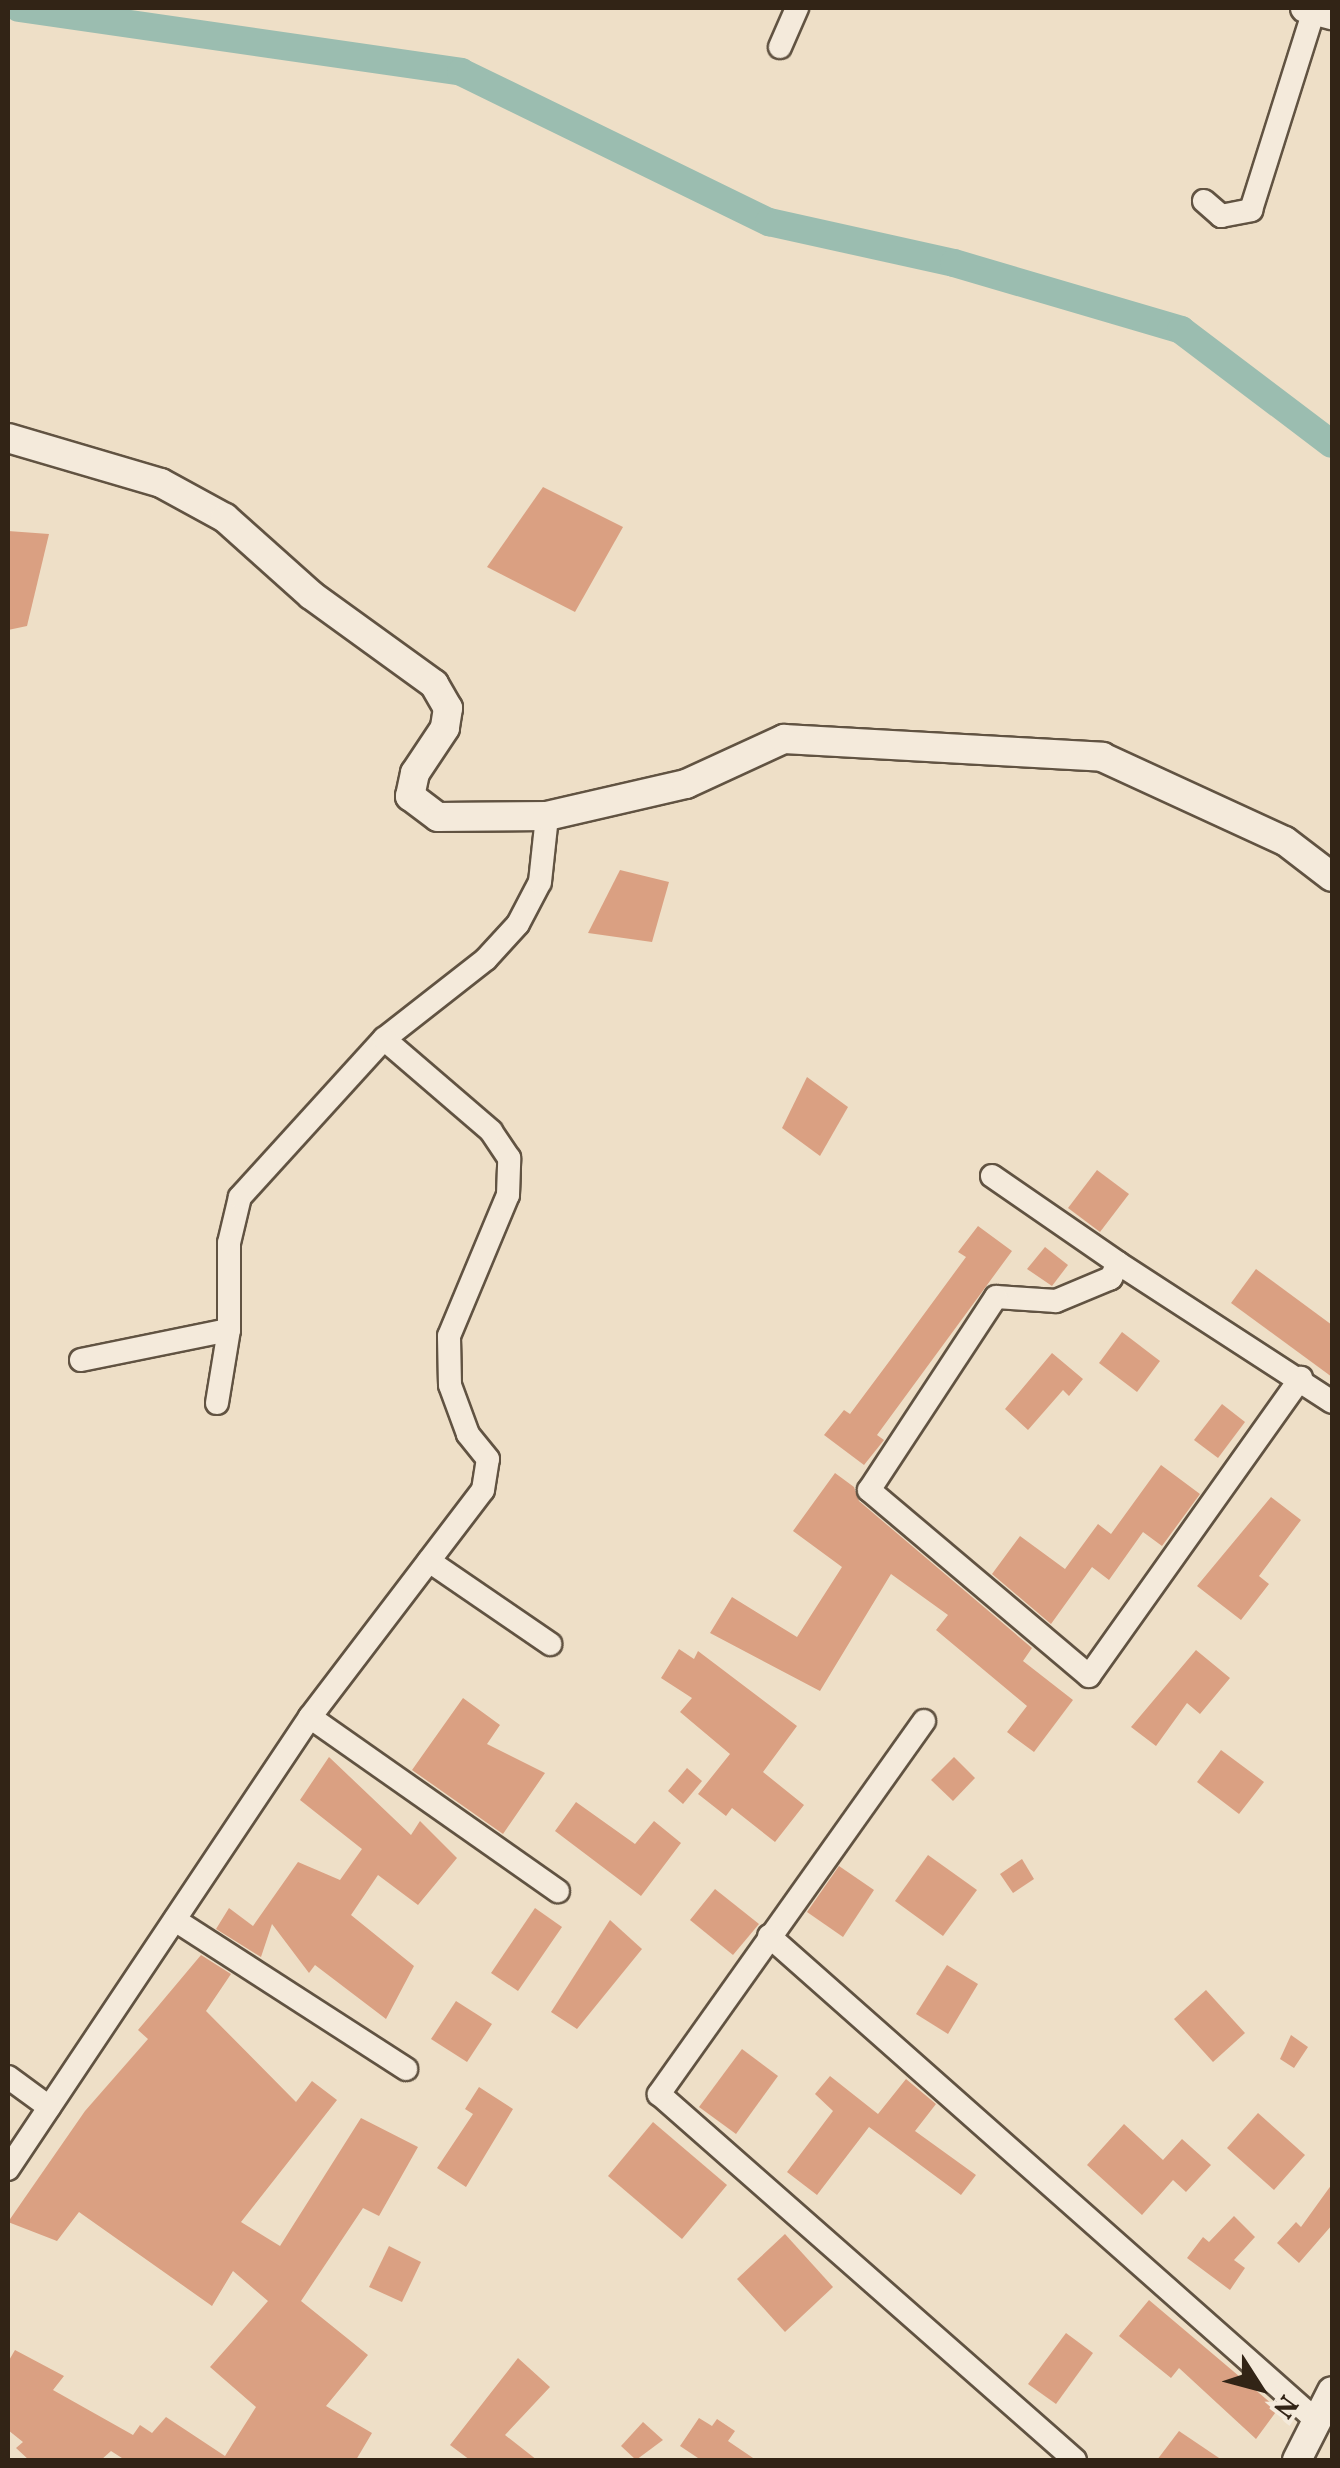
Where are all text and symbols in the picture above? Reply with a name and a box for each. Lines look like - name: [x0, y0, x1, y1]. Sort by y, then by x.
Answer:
- north arrow: [1210, 2338, 1310, 2438]
- text: N: [1263, 2386, 1306, 2426]

